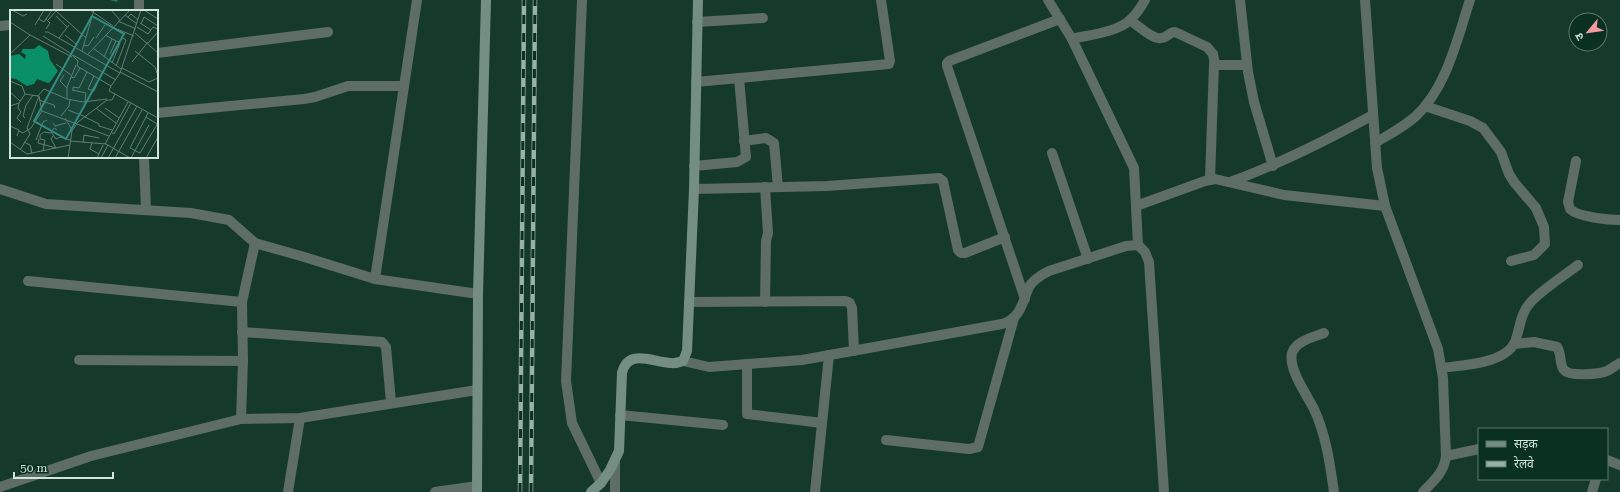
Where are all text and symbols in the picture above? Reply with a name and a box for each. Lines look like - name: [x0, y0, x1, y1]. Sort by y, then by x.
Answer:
- inset map: [10, 10, 158, 158]
- north arrow: [1568, 12, 1608, 52]
- text: उ: [1572, 30, 1587, 43]
- legend: [1478, 428, 1608, 480]
- text: सड़क: [1514, 437, 1539, 451]
- scale bar: [14, 454, 113, 480]
- text: रेलवे: [1514, 456, 1534, 471]
- text: 50 m: [20, 461, 47, 475]

